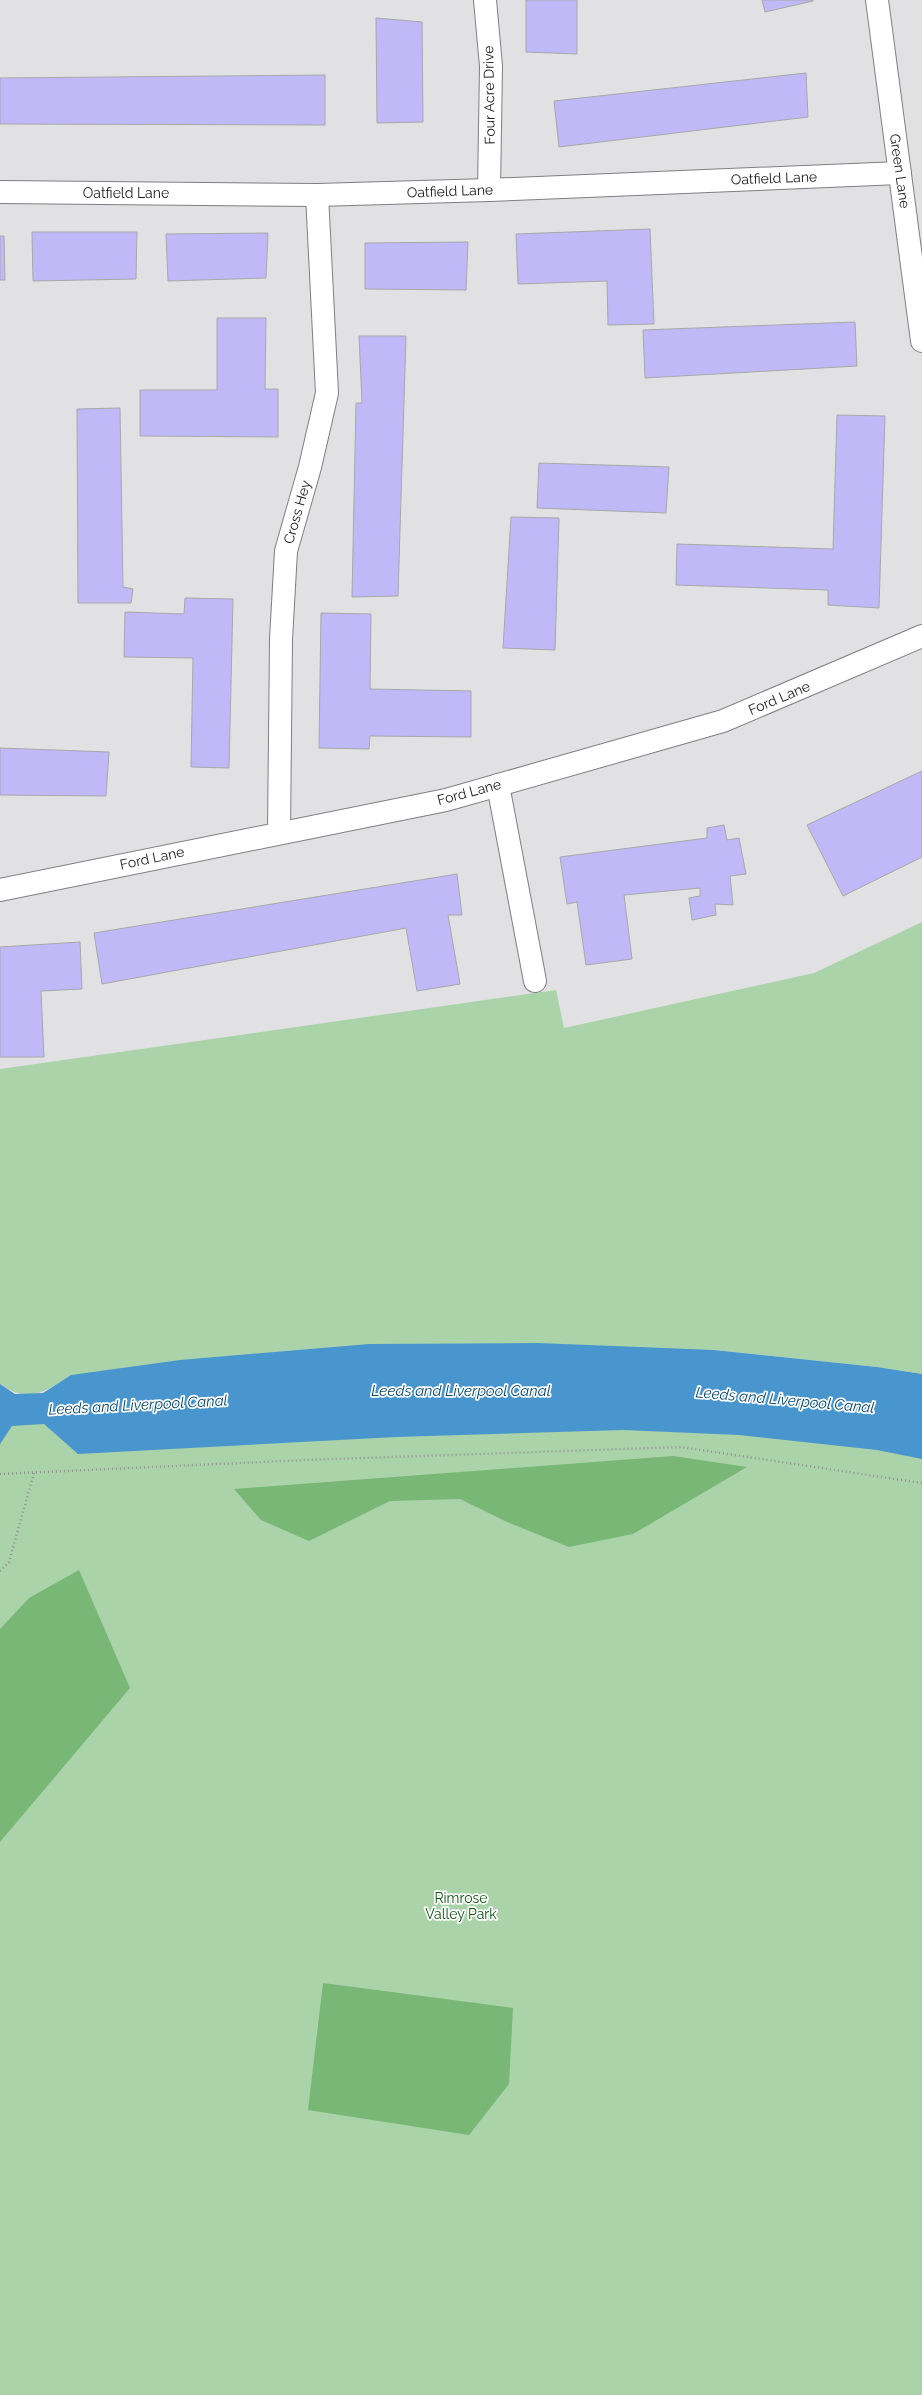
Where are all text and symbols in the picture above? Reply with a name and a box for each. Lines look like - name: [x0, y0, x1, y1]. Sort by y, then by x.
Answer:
- street label: Four Acre Drive: [480, 45, 498, 145]
- street label: Green Lane: [887, 133, 913, 209]
- street label: Oatfield Lane: [731, 168, 817, 188]
- street label: Oatfield Lane: [407, 181, 493, 201]
- street label: Oatfield Lane: [83, 185, 169, 201]
- street label: Cross Hey: [280, 478, 314, 546]
- street label: Ford Lane: [746, 678, 812, 718]
- street label: Ford Lane: [435, 776, 503, 808]
- street label: Ford Lane: [118, 843, 186, 873]
- water label: Leeds and Liverpool Canal: [371, 1382, 551, 1400]
- water label: Leeds and Liverpool Canal: [695, 1383, 875, 1417]
- water label: Leeds and Liverpool Canal: [48, 1391, 228, 1419]
- park label: Rimrose Valley Park: [425, 1890, 497, 1922]

